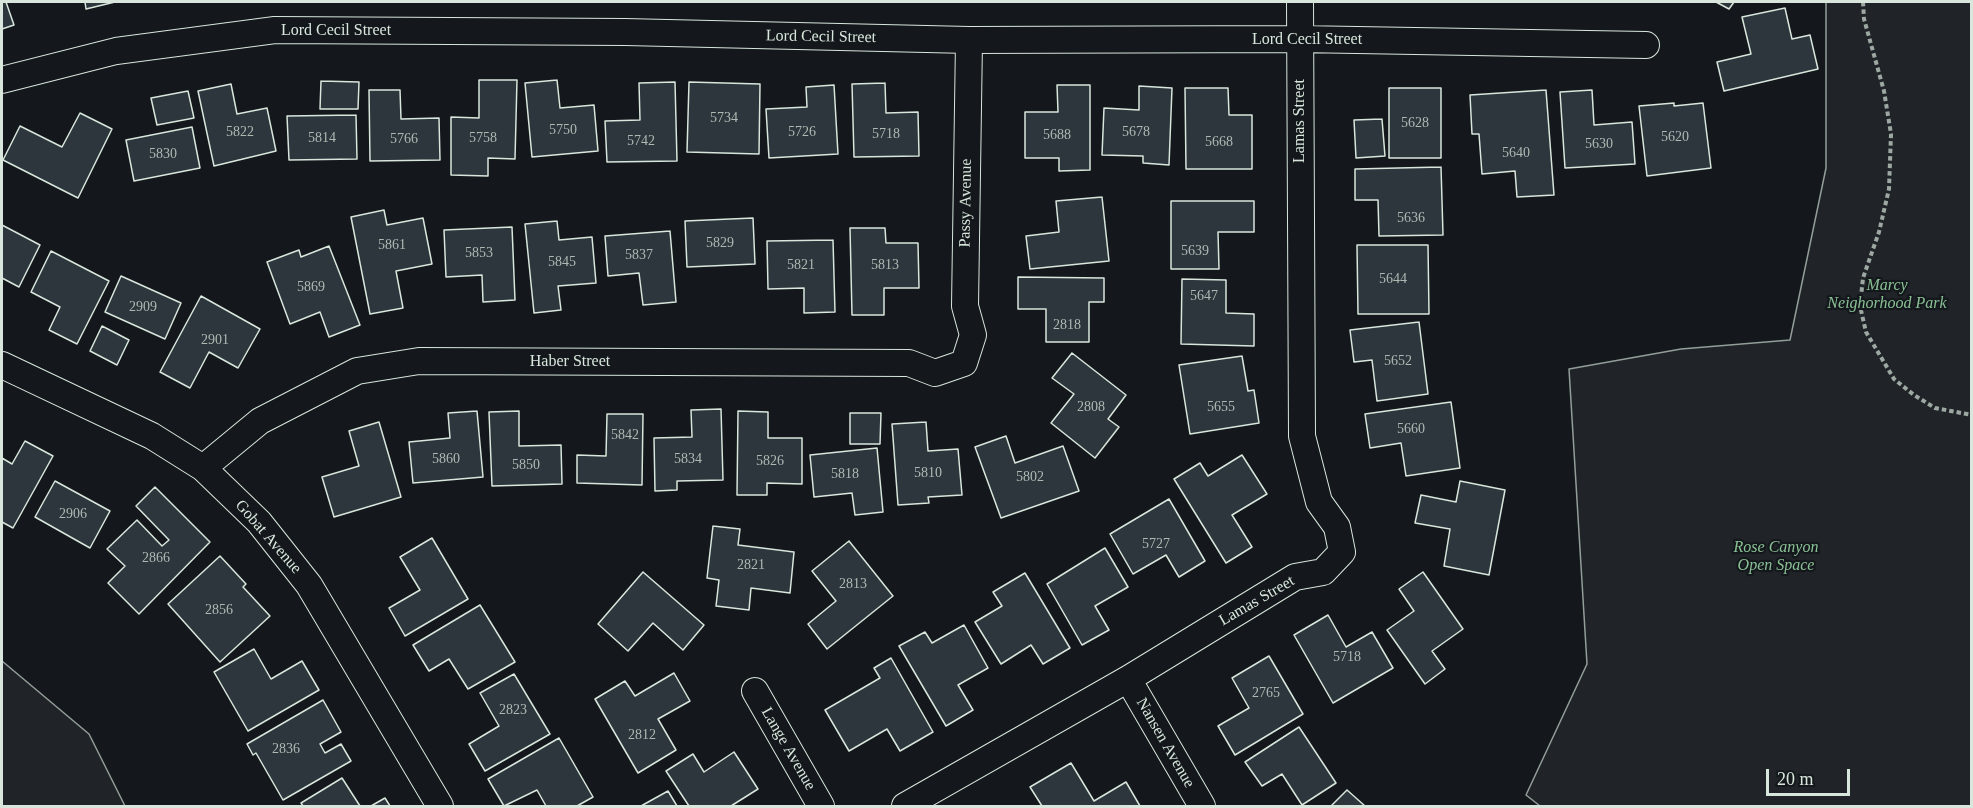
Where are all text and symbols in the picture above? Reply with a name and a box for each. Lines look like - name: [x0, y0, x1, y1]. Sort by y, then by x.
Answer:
- street label: Lord Cecil Street: [281, 21, 391, 41]
- street label: Lord Cecil Street: [766, 26, 876, 48]
- street label: Lord Cecil Street: [1252, 30, 1362, 50]
- street label: Lamas Street: [1290, 79, 1310, 163]
- house number: 5734: [710, 110, 738, 126]
- house number: 5628: [1401, 115, 1429, 131]
- house number: 5750: [549, 122, 577, 138]
- house number: 5822: [226, 124, 254, 140]
- house number: 5726: [788, 124, 816, 140]
- house number: 5678: [1122, 124, 1150, 140]
- house number: 5718: [872, 126, 900, 142]
- house number: 5688: [1043, 127, 1071, 143]
- house number: 5620: [1661, 129, 1689, 145]
- house number: 5814: [308, 130, 336, 146]
- house number: 5758: [469, 130, 497, 146]
- house number: 5766: [390, 131, 418, 147]
- house number: 5742: [627, 133, 655, 149]
- house number: 5668: [1205, 134, 1233, 150]
- house number: 5630: [1585, 136, 1613, 152]
- house number: 5640: [1502, 145, 1530, 161]
- house number: 5830: [149, 146, 177, 162]
- street label: Passy Avenue: [956, 158, 976, 248]
- house number: 5636: [1397, 210, 1425, 226]
- house number: 5829: [706, 235, 734, 251]
- house number: 5861: [378, 237, 406, 253]
- house number: 5639: [1181, 243, 1209, 259]
- house number: 5853: [465, 245, 493, 261]
- house number: 5837: [625, 247, 653, 263]
- house number: 5845: [548, 254, 576, 270]
- house number: 5821: [787, 257, 815, 273]
- house number: 5813: [871, 257, 899, 273]
- house number: 5644: [1379, 271, 1407, 287]
- park label: Marcy Neighorhood Park: [1827, 276, 1947, 314]
- house number: 5869: [297, 279, 325, 295]
- house number: 5647: [1190, 288, 1218, 304]
- house number: 2909: [129, 299, 157, 315]
- house number: 2818: [1053, 317, 1081, 333]
- house number: 2901: [201, 332, 229, 348]
- street label: Haber Street: [530, 352, 610, 372]
- house number: 5652: [1384, 353, 1412, 369]
- house number: 2808: [1077, 399, 1105, 415]
- house number: 5655: [1207, 399, 1235, 415]
- house number: 5660: [1397, 421, 1425, 437]
- house number: 5842: [611, 427, 639, 443]
- house number: 5860: [432, 451, 460, 467]
- house number: 5834: [674, 451, 702, 467]
- house number: 5826: [756, 453, 784, 469]
- house number: 5850: [512, 457, 540, 473]
- house number: 5810: [914, 465, 942, 481]
- house number: 5818: [831, 466, 859, 482]
- house number: 5802: [1016, 469, 1044, 485]
- street label: Gobat Avenue: [231, 496, 305, 578]
- house number: 2906: [59, 506, 87, 522]
- house number: 5727: [1142, 536, 1170, 552]
- park label: Rose Canyon Open Space: [1734, 538, 1818, 576]
- house number: 2866: [142, 550, 170, 566]
- house number: 2821: [737, 557, 765, 573]
- street label: Lamas Street: [1216, 572, 1298, 630]
- house number: 2813: [839, 576, 867, 592]
- house number: 2856: [205, 602, 233, 618]
- house number: 5718: [1333, 649, 1361, 665]
- house number: 2765: [1252, 685, 1280, 701]
- street label: Nansen Avenue: [1132, 695, 1198, 791]
- house number: 2823: [499, 702, 527, 718]
- street label: Lange Avenue: [757, 704, 819, 794]
- house number: 2812: [628, 727, 656, 743]
- house number: 2836: [272, 741, 300, 757]
- scale bar: [1769, 757, 1853, 795]
- text: 20 m: [1777, 769, 1814, 789]

